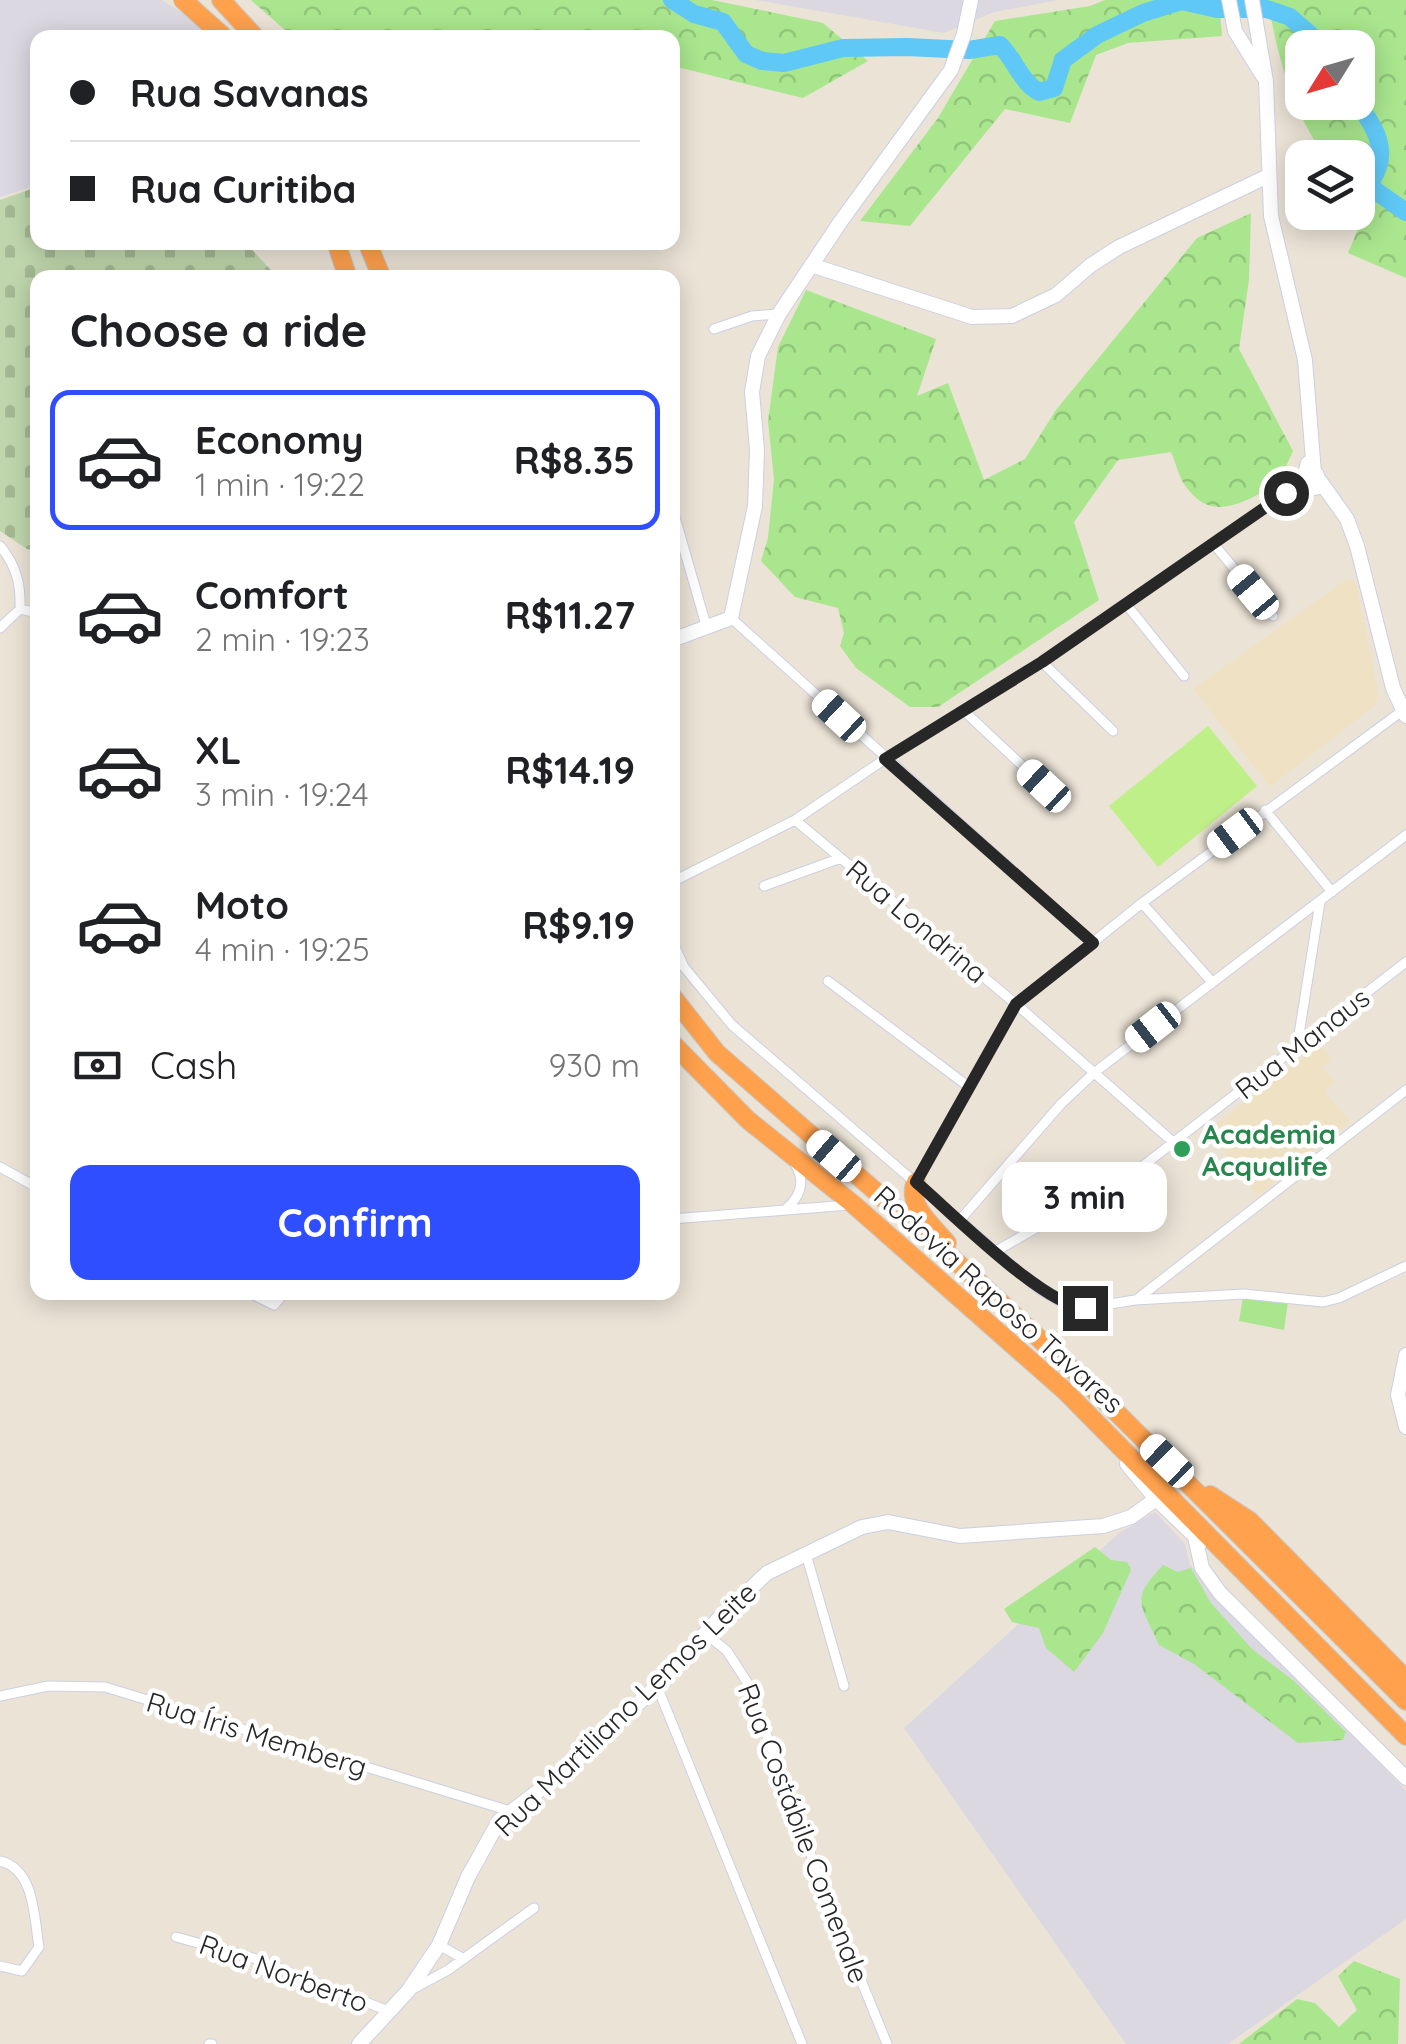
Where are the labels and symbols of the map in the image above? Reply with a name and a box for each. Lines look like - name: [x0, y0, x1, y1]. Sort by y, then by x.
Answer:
- north arrow: [1285, 30, 1375, 120]
- route start: [1264, 471, 1309, 516]
- car: [1222, 559, 1284, 625]
- car: [807, 685, 871, 747]
- car: [1012, 755, 1076, 817]
- car: [1202, 803, 1268, 863]
- street label: Rua Londrina: [839, 852, 995, 990]
- street label: Rua Manaus: [1228, 980, 1376, 1106]
- car: [1120, 997, 1186, 1057]
- place label: Academia Acqualife: [1202, 1116, 1336, 1183]
- car: [802, 1125, 866, 1187]
- marker: Academia Acqualife: [1171, 1138, 1193, 1160]
- callout: 3 min: [1002, 1163, 1168, 1233]
- street label: Rodovia Raposo Tavares: [867, 1178, 1131, 1420]
- route end: [1063, 1286, 1108, 1331]
- car: [1135, 1429, 1199, 1493]
- street label: Rua Martiliano Lemos Leite: [486, 1574, 764, 1844]
- street label: Rua Costábile Comenale: [731, 1678, 877, 1988]
- street label: Rua Íris Memberg: [143, 1684, 371, 1784]
- street label: Rua Norberto: [195, 1926, 373, 2020]

